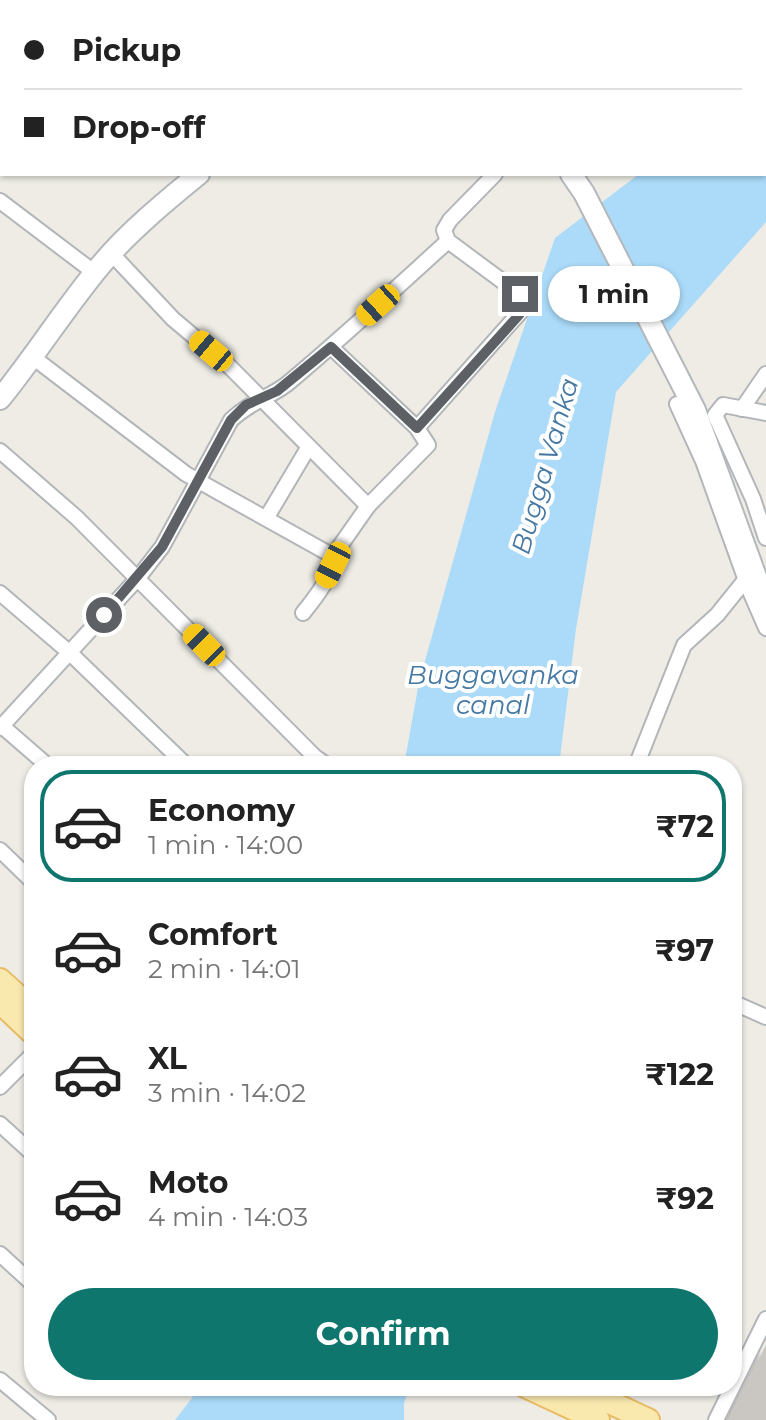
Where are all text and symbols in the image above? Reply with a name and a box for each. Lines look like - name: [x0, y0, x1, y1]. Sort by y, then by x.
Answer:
- text: Pickup: [72, 32, 181, 69]
- text: Drop-off: [72, 109, 205, 146]
- callout: 1 min: [548, 266, 680, 322]
- route end: [502, 276, 538, 312]
- text: 1 min: [579, 278, 649, 310]
- car: [352, 280, 404, 330]
- car: [185, 326, 237, 376]
- water label: Bugga Vanka: [505, 374, 585, 558]
- car: [311, 538, 355, 592]
- route start: [86, 597, 122, 633]
- car: [179, 620, 229, 670]
- water label: Buggavanka canal: [407, 659, 579, 721]
- icon: car: [52, 790, 124, 862]
- text: Economy: [148, 792, 295, 829]
- text: ₹72: [656, 808, 714, 845]
- text: 1 min · 14:00: [148, 829, 303, 861]
- icon: car: [52, 914, 124, 986]
- text: Comfort: [148, 916, 278, 953]
- text: ₹97: [655, 932, 714, 969]
- text: 2 min · 14:01: [148, 953, 301, 985]
- icon: car: [52, 1038, 124, 1110]
- text: XL: [148, 1040, 187, 1077]
- text: ₹122: [645, 1056, 714, 1093]
- text: 3 min · 14:02: [148, 1077, 306, 1109]
- icon: car: [52, 1162, 124, 1234]
- text: Moto: [148, 1164, 229, 1201]
- text: ₹92: [656, 1180, 714, 1217]
- text: 4 min · 14:03: [148, 1201, 308, 1233]
- button: Confirm: [48, 1288, 718, 1380]

